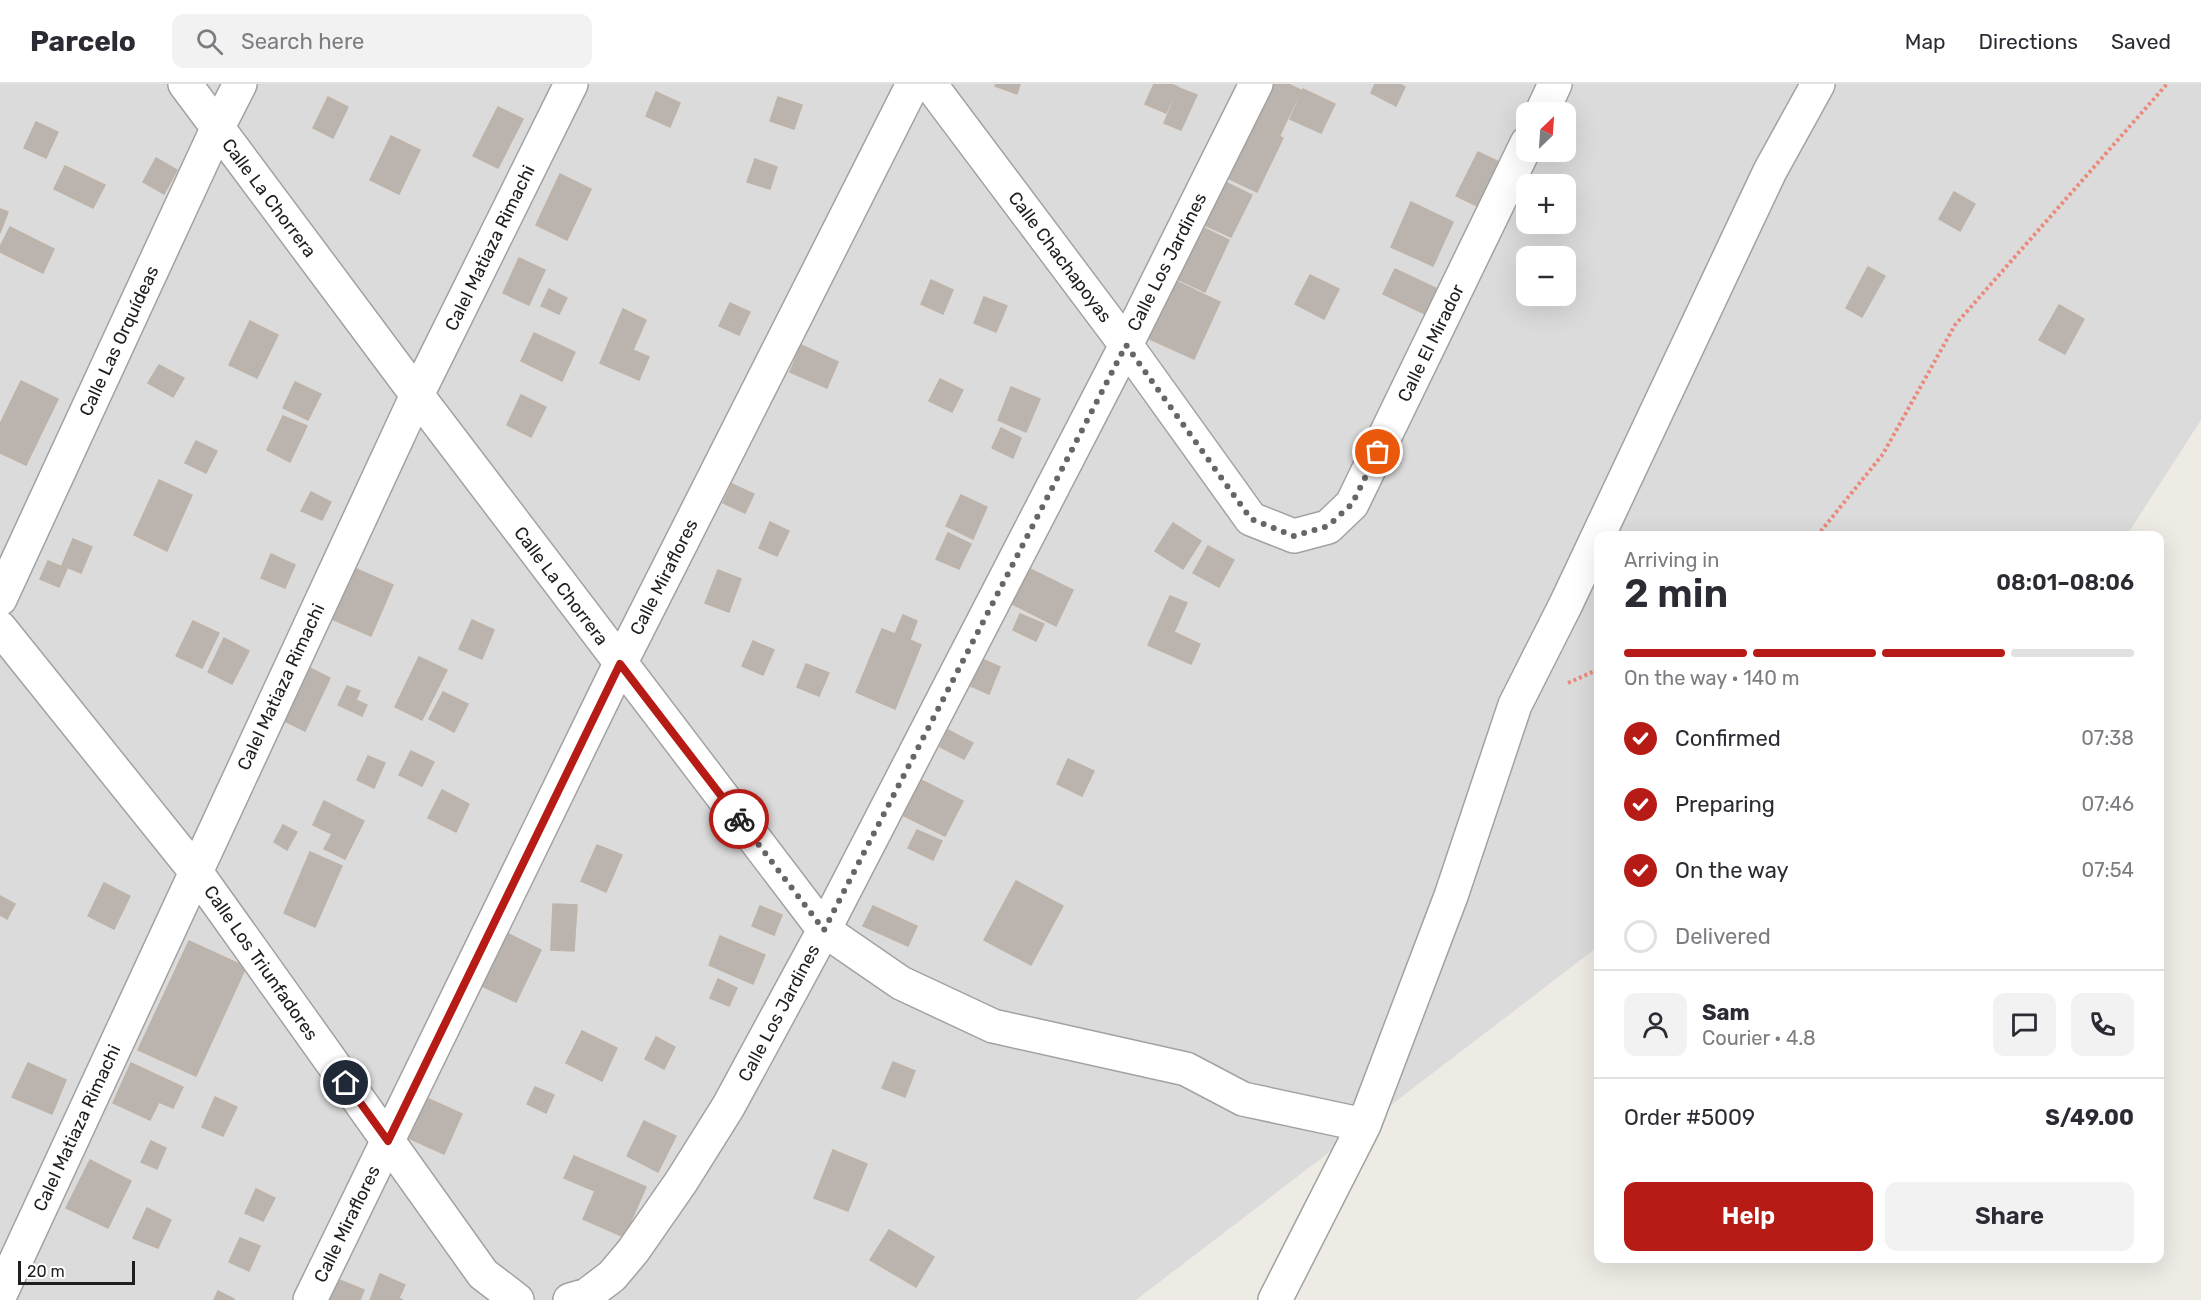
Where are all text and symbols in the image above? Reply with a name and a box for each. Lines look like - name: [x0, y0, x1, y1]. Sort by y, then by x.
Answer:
- search box: [172, 14, 592, 68]
- text: Parcelo: [30, 25, 136, 58]
- icon: search: [193, 25, 226, 58]
- text: Search here: [241, 28, 364, 55]
- text: Map: [1905, 29, 1946, 54]
- text: Directions: [1979, 29, 2078, 54]
- text: Saved: [2111, 29, 2171, 54]
- north arrow: [1516, 102, 1576, 162]
- map controls: [1516, 102, 1576, 306]
- street label: Calle La Chorrera: [217, 134, 321, 262]
- street label: Calel Matiaza Rimachi: [440, 162, 540, 334]
- button: +: [1516, 174, 1576, 234]
- street label: Calle Chachapoyas: [1004, 187, 1116, 327]
- street label: Calle Los Jardines: [1123, 189, 1211, 335]
- button: −: [1516, 246, 1576, 306]
- street label: Calle Las Orquídeas: [74, 262, 164, 420]
- street label: Calle El Mirador: [1393, 281, 1469, 405]
- pin: [1352, 426, 1403, 477]
- icon: bag: [1361, 435, 1394, 468]
- street label: Calle Miraflores: [625, 515, 703, 639]
- street label: Calle La Chorrera: [509, 522, 613, 650]
- text: Arriving in: [1624, 548, 1719, 572]
- text: 08:01–08:06: [1996, 569, 2134, 596]
- text: 2 min: [1624, 571, 1728, 617]
- street label: Calel Matiaza Rimachi: [233, 600, 329, 774]
- text: On the way · 140 m: [1624, 666, 1800, 690]
- icon: check: [1624, 722, 1657, 755]
- text: Confirmed: [1675, 725, 1781, 752]
- text: 07:38: [2081, 726, 2134, 750]
- icon: check: [1624, 788, 1657, 821]
- courier: [709, 789, 769, 849]
- text: Preparing: [1675, 791, 1775, 818]
- text: 07:46: [2081, 792, 2134, 816]
- icon: bike: [723, 803, 756, 836]
- icon: check: [1624, 854, 1657, 887]
- text: On the way: [1675, 857, 1789, 884]
- text: 07:54: [2082, 858, 2134, 882]
- street label: Calle Los Triunfadores: [199, 881, 323, 1045]
- text: Delivered: [1675, 923, 1771, 950]
- street label: Calle Los Jardines: [734, 941, 824, 1085]
- button: person: [1624, 993, 1687, 1056]
- button: chat: [1993, 993, 2056, 1056]
- button: phone: [2071, 993, 2134, 1056]
- text: Sam: [1702, 999, 1750, 1026]
- text: Courier · 4.8: [1702, 1026, 1816, 1050]
- street label: Calel Matiaza Rimachi: [29, 1041, 125, 1215]
- pin: [320, 1057, 371, 1108]
- icon: home: [329, 1066, 362, 1099]
- text: Order #5009: [1624, 1104, 1755, 1131]
- text: S/49.00: [2045, 1104, 2134, 1131]
- street label: Calle Miraflores: [309, 1162, 385, 1286]
- button: Help: [1624, 1182, 1873, 1251]
- button: Share: [1885, 1182, 2134, 1251]
- scale bar: [18, 1258, 135, 1286]
- text: 20 m: [27, 1262, 65, 1281]

